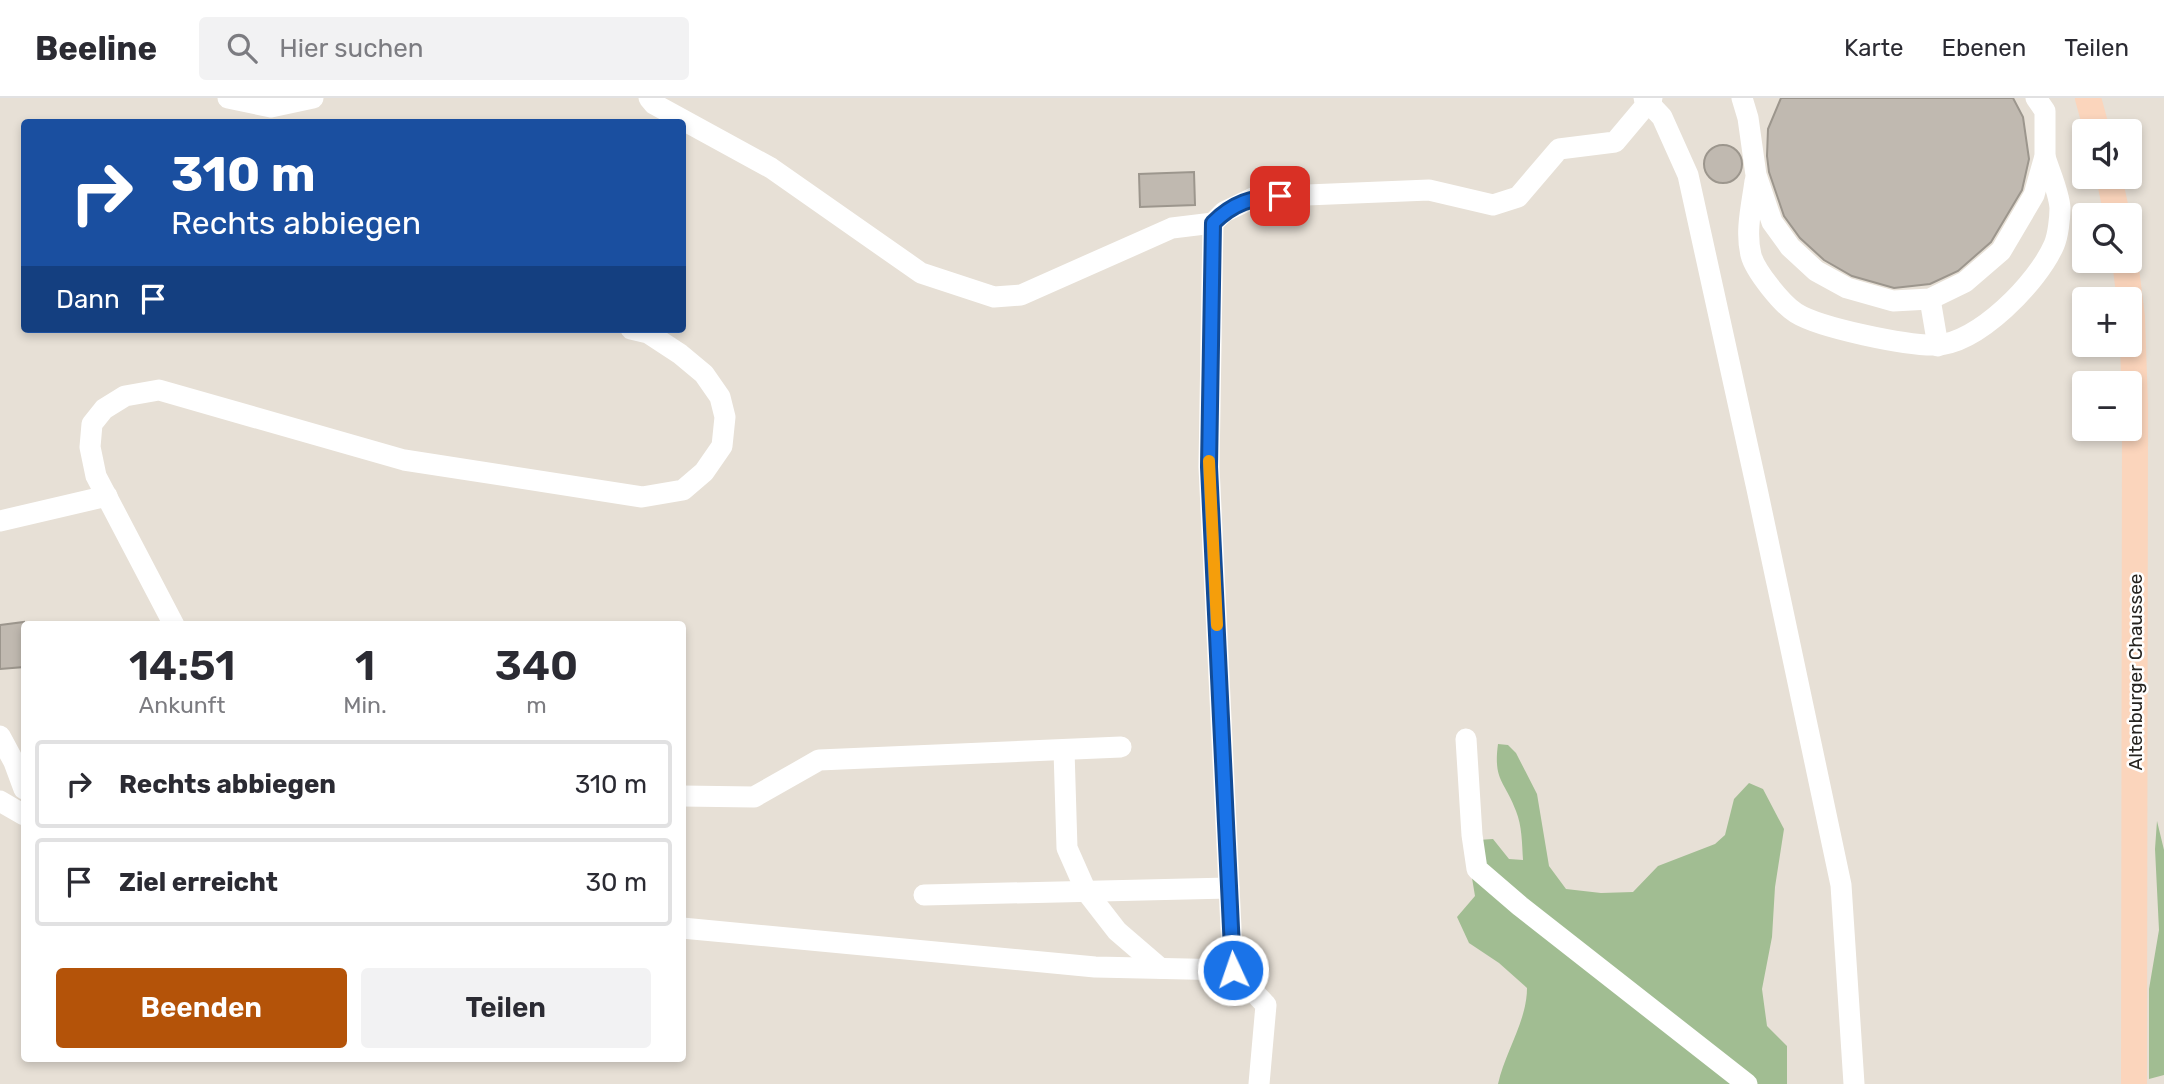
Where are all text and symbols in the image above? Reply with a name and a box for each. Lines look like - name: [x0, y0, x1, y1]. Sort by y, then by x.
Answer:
- search box: [199, 17, 689, 80]
- text: Beeline: [35, 29, 157, 68]
- icon: search: [223, 29, 261, 67]
- text: Hier suchen: [279, 33, 424, 64]
- text: Karte: [1844, 34, 1904, 62]
- text: Ebenen: [1942, 34, 2026, 62]
- text: Teilen: [2064, 34, 2129, 62]
- map controls: [2072, 119, 2142, 441]
- button: sound: [2072, 119, 2142, 189]
- text: 310 m: [171, 145, 316, 203]
- icon: right: [56, 147, 147, 238]
- pin: [1250, 166, 1310, 226]
- icon: arrive: [1261, 177, 1299, 215]
- button: search: [2072, 203, 2142, 273]
- text: Rechts abbiegen: [171, 204, 421, 242]
- icon: arrive: [134, 280, 172, 318]
- text: Dann: [56, 284, 120, 315]
- button: +: [2072, 287, 2142, 357]
- button: −: [2072, 371, 2142, 441]
- street label: Altenburger Chaussee: [2124, 574, 2147, 770]
- text: 14:51: [129, 641, 235, 691]
- text: 1: [355, 641, 375, 691]
- text: 340: [495, 641, 578, 691]
- text: Ankunft: [139, 691, 225, 719]
- text: Min.: [343, 691, 387, 719]
- text: m: [526, 691, 547, 719]
- icon: right: [60, 765, 98, 803]
- text: Rechts abbiegen: [119, 769, 336, 800]
- text: 310 m: [575, 769, 647, 800]
- icon: arrive: [60, 863, 98, 901]
- text: Ziel erreicht: [119, 867, 278, 898]
- text: 30 m: [585, 867, 647, 898]
- position arrow: [1196, 933, 1270, 1007]
- button: Beenden: [56, 968, 347, 1048]
- button: Teilen: [361, 968, 651, 1048]

